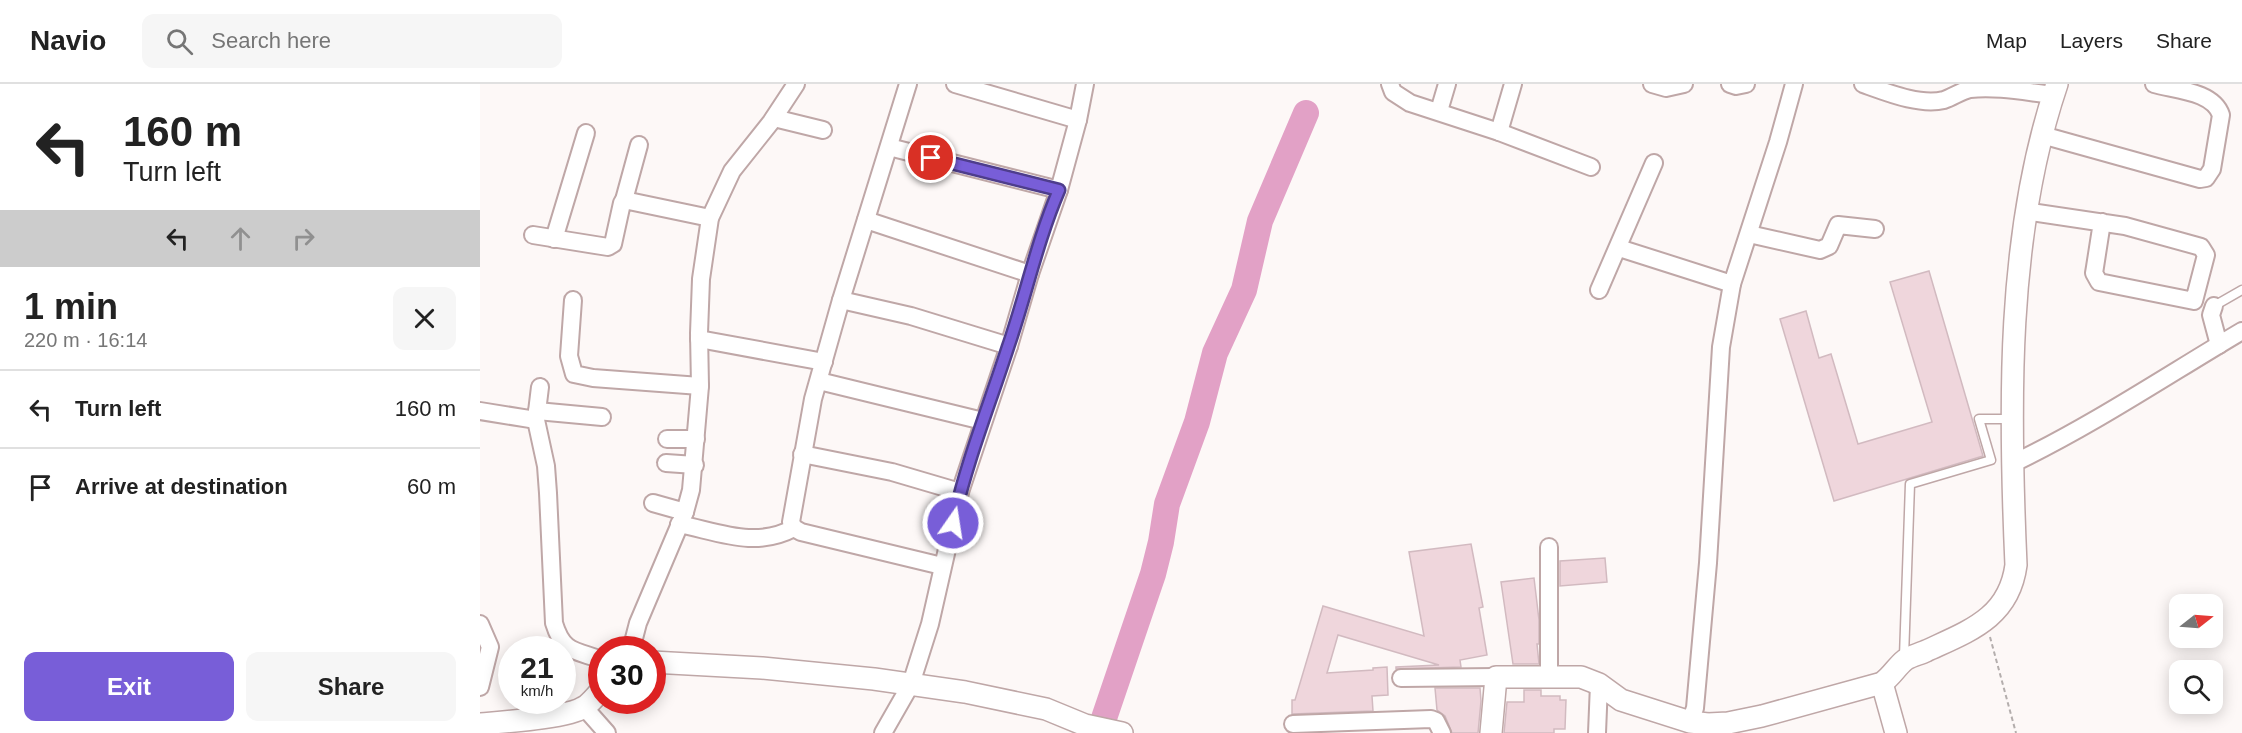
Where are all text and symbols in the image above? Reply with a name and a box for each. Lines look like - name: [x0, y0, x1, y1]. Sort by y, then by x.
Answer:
- search box: [142, 14, 562, 68]
- text: Navio: [30, 25, 106, 56]
- icon: search: [163, 25, 196, 58]
- text: Search here: [211, 28, 331, 53]
- text: Map: [1986, 29, 2027, 52]
- text: Layers: [2060, 29, 2123, 52]
- text: Share: [2156, 29, 2212, 52]
- icon: left: [24, 108, 102, 186]
- text: 160 m: [123, 108, 242, 155]
- pin: [905, 132, 956, 183]
- icon: arrive: [914, 141, 947, 174]
- text: Turn left: [123, 157, 221, 187]
- icon: left: [161, 222, 194, 255]
- icon: ahead: [224, 222, 257, 255]
- icon: right: [287, 222, 320, 255]
- text: 1 min: [24, 286, 118, 327]
- button: close: [393, 287, 456, 350]
- text: 220 m · 16:14: [24, 329, 147, 351]
- icon: left: [24, 393, 57, 426]
- text: Turn left: [75, 396, 161, 421]
- text: 160 m: [395, 396, 456, 421]
- icon: arrive: [24, 471, 57, 504]
- text: Arrive at destination: [75, 474, 288, 499]
- text: 60 m: [407, 474, 456, 499]
- position arrow: [921, 491, 985, 555]
- north arrow: [2169, 594, 2223, 648]
- map controls: [2169, 594, 2223, 714]
- speed limit sign: 30: [588, 636, 666, 714]
- text: 21: [520, 651, 554, 684]
- button: Exit: [24, 652, 234, 721]
- button: Share: [246, 652, 456, 721]
- button: search: [2169, 660, 2223, 714]
- text: km/h: [521, 682, 553, 699]

